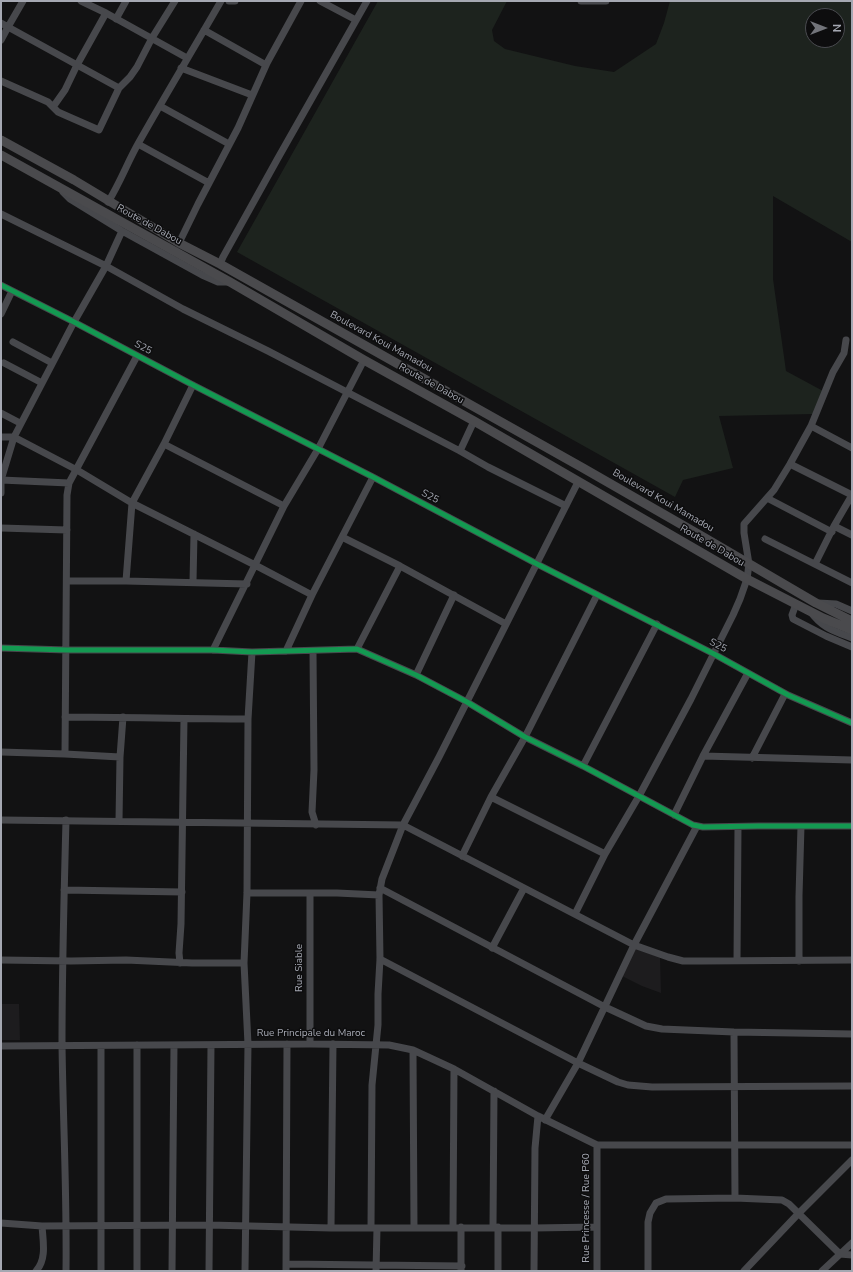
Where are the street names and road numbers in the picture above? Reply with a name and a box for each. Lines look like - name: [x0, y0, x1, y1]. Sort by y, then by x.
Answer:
- street label: Route de Dabou: [114, 202, 184, 248]
- street label: Boulevard Koui Mamadou: [328, 309, 434, 375]
- street label: S25: [132, 338, 154, 358]
- street label: Route de Dabou: [396, 361, 466, 407]
- street label: Boulevard Koui Mamadou: [610, 467, 716, 535]
- street label: S25: [419, 487, 441, 507]
- street label: Route de Dabou: [678, 523, 746, 569]
- street label: S25: [707, 636, 729, 656]
- street label: Rue Siable: [294, 944, 306, 992]
- street label: Rue Principale du Maroc: [257, 1028, 365, 1040]
- street label: Rue Princesse / Rue P60: [581, 1153, 593, 1263]

